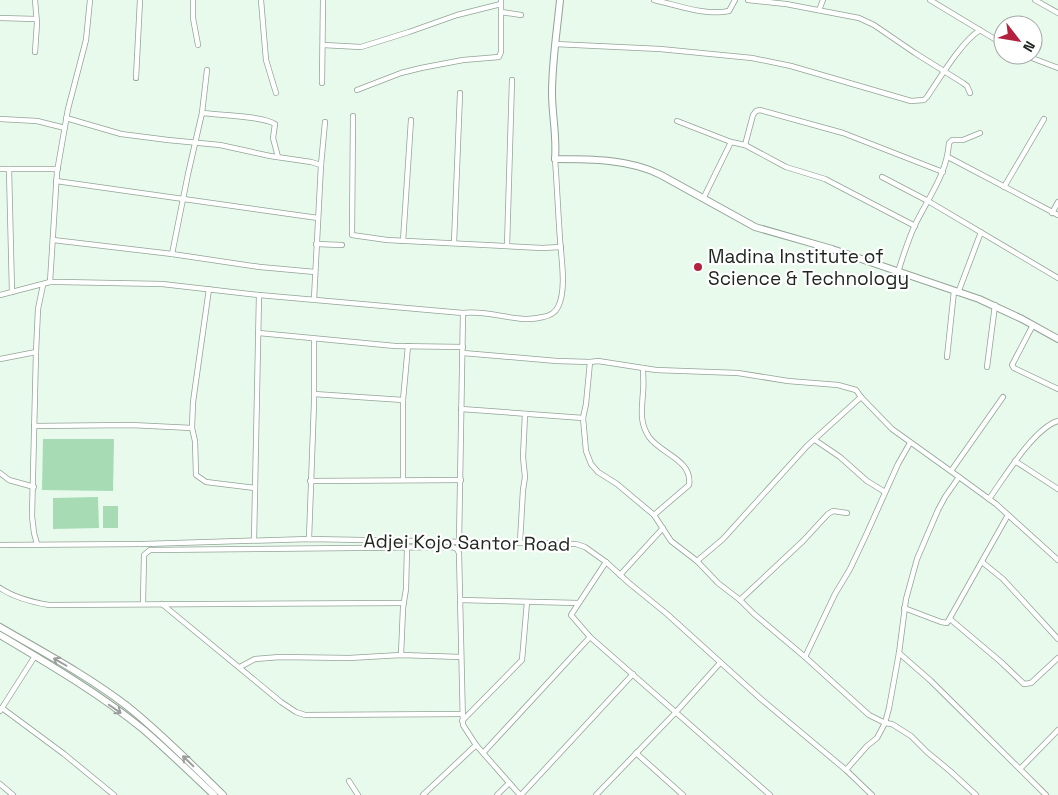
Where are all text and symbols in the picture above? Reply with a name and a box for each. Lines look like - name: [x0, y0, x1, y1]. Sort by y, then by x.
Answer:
- north arrow: [993, 15, 1043, 65]
- text: N: [1019, 38, 1039, 55]
- place label: Madina Institute of Science & Technology: [708, 244, 909, 291]
- marker: Madina Institute of Science & Technology: [692, 261, 704, 273]
- street label: Adjei Kojo Santor Road: [363, 528, 571, 557]
- one-way arrow: [53, 656, 68, 666]
- one-way arrow: [108, 703, 121, 714]
- one-way arrow: [182, 755, 194, 767]

